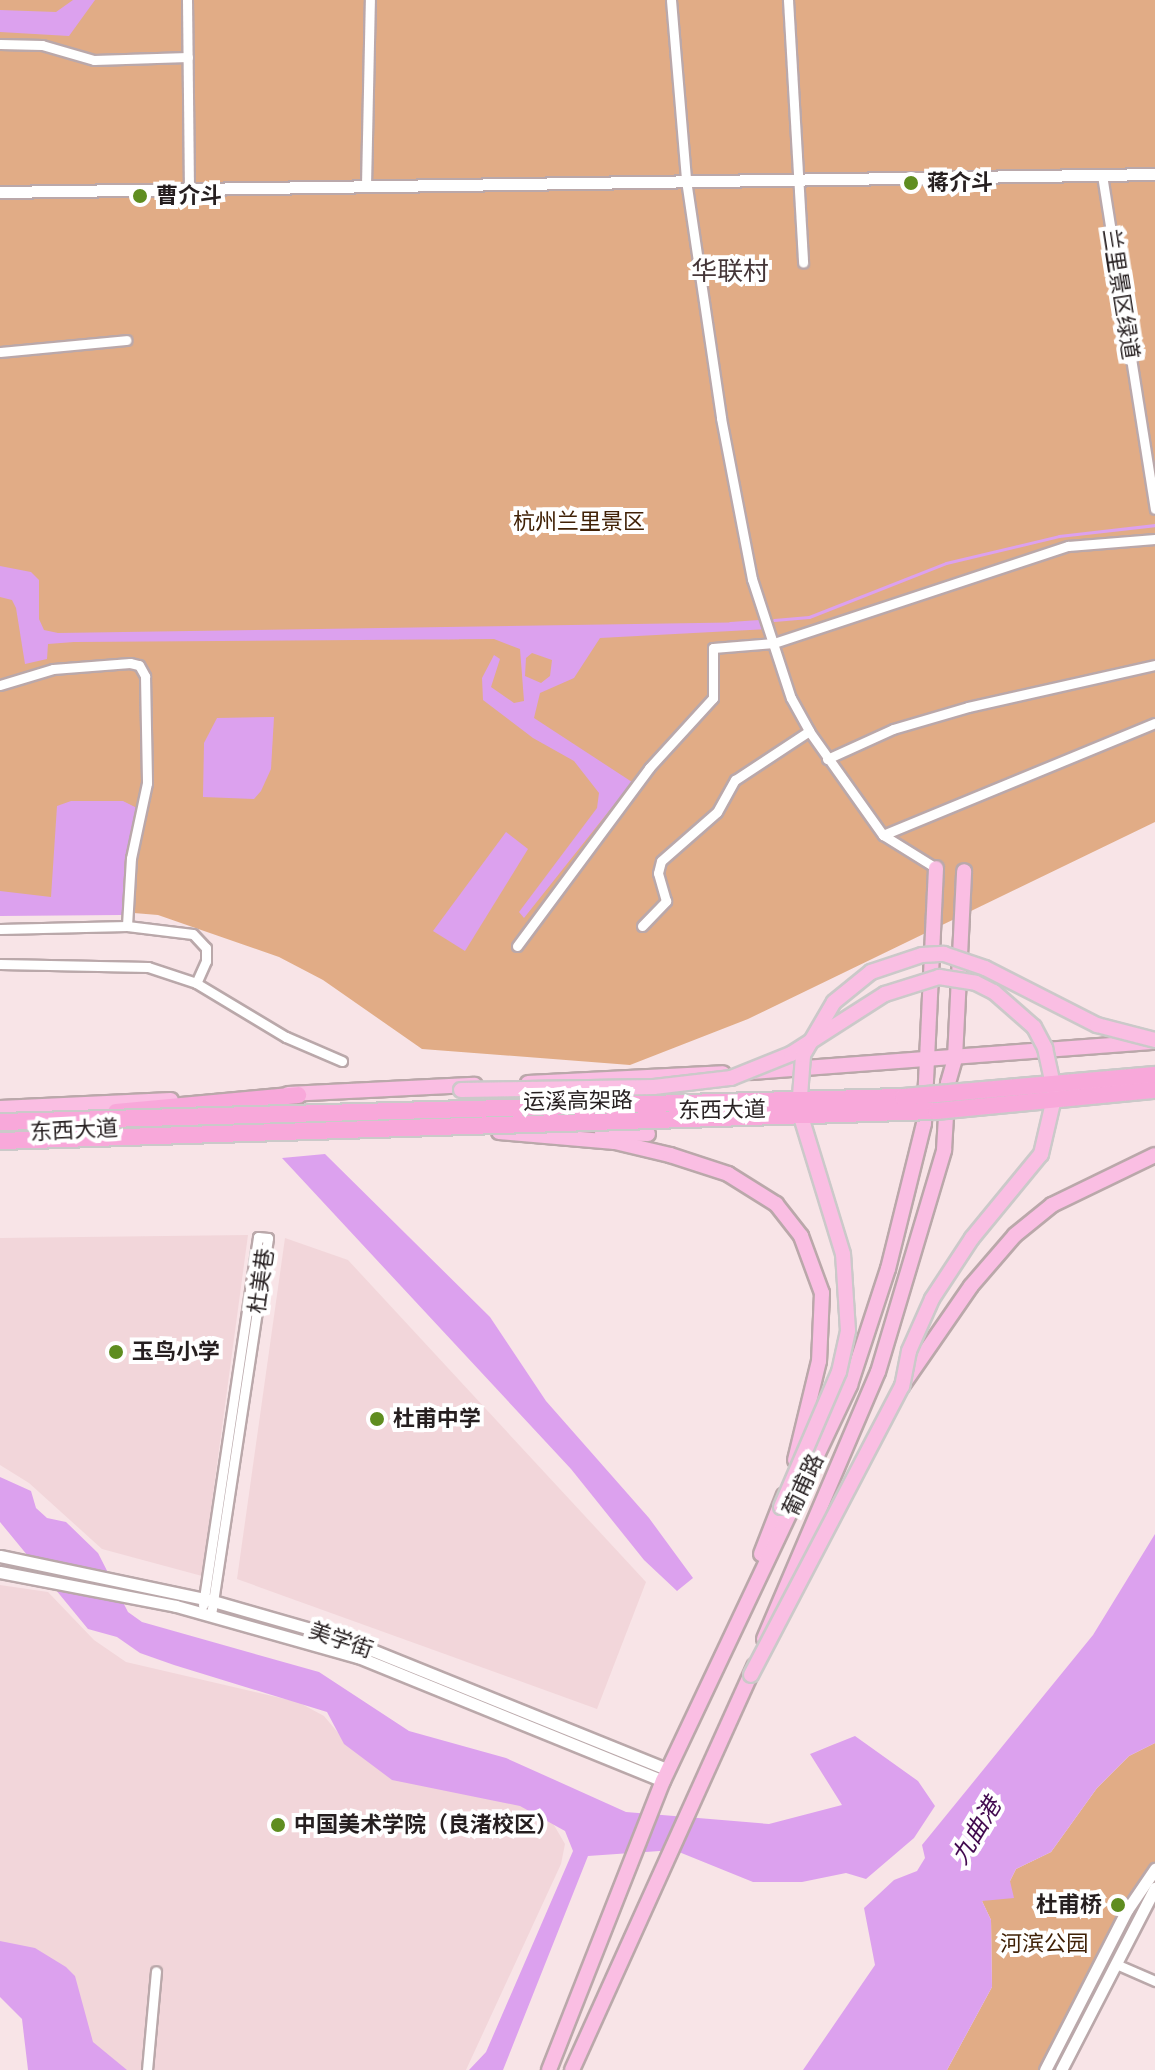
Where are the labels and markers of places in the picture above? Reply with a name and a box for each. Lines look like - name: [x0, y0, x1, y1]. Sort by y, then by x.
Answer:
- place label: 蒋介斗: [927, 170, 993, 196]
- marker: 蒋介斗: [902, 174, 920, 192]
- place label: 曹介斗: [156, 183, 222, 209]
- marker: 曹介斗: [131, 187, 149, 205]
- place label: 玉鸟小学: [132, 1339, 220, 1365]
- marker: 玉鸟小学: [107, 1343, 125, 1361]
- place label: 杜甫中学: [393, 1406, 481, 1432]
- marker: 杜甫中学: [368, 1410, 386, 1428]
- place label: 中国美术学院（良渚校区）: [294, 1812, 558, 1838]
- marker: 中国美术学院（良渚校区）: [269, 1816, 287, 1834]
- place label: 杜甫桥: [1036, 1892, 1102, 1918]
- marker: 杜甫桥: [1109, 1896, 1127, 1914]

